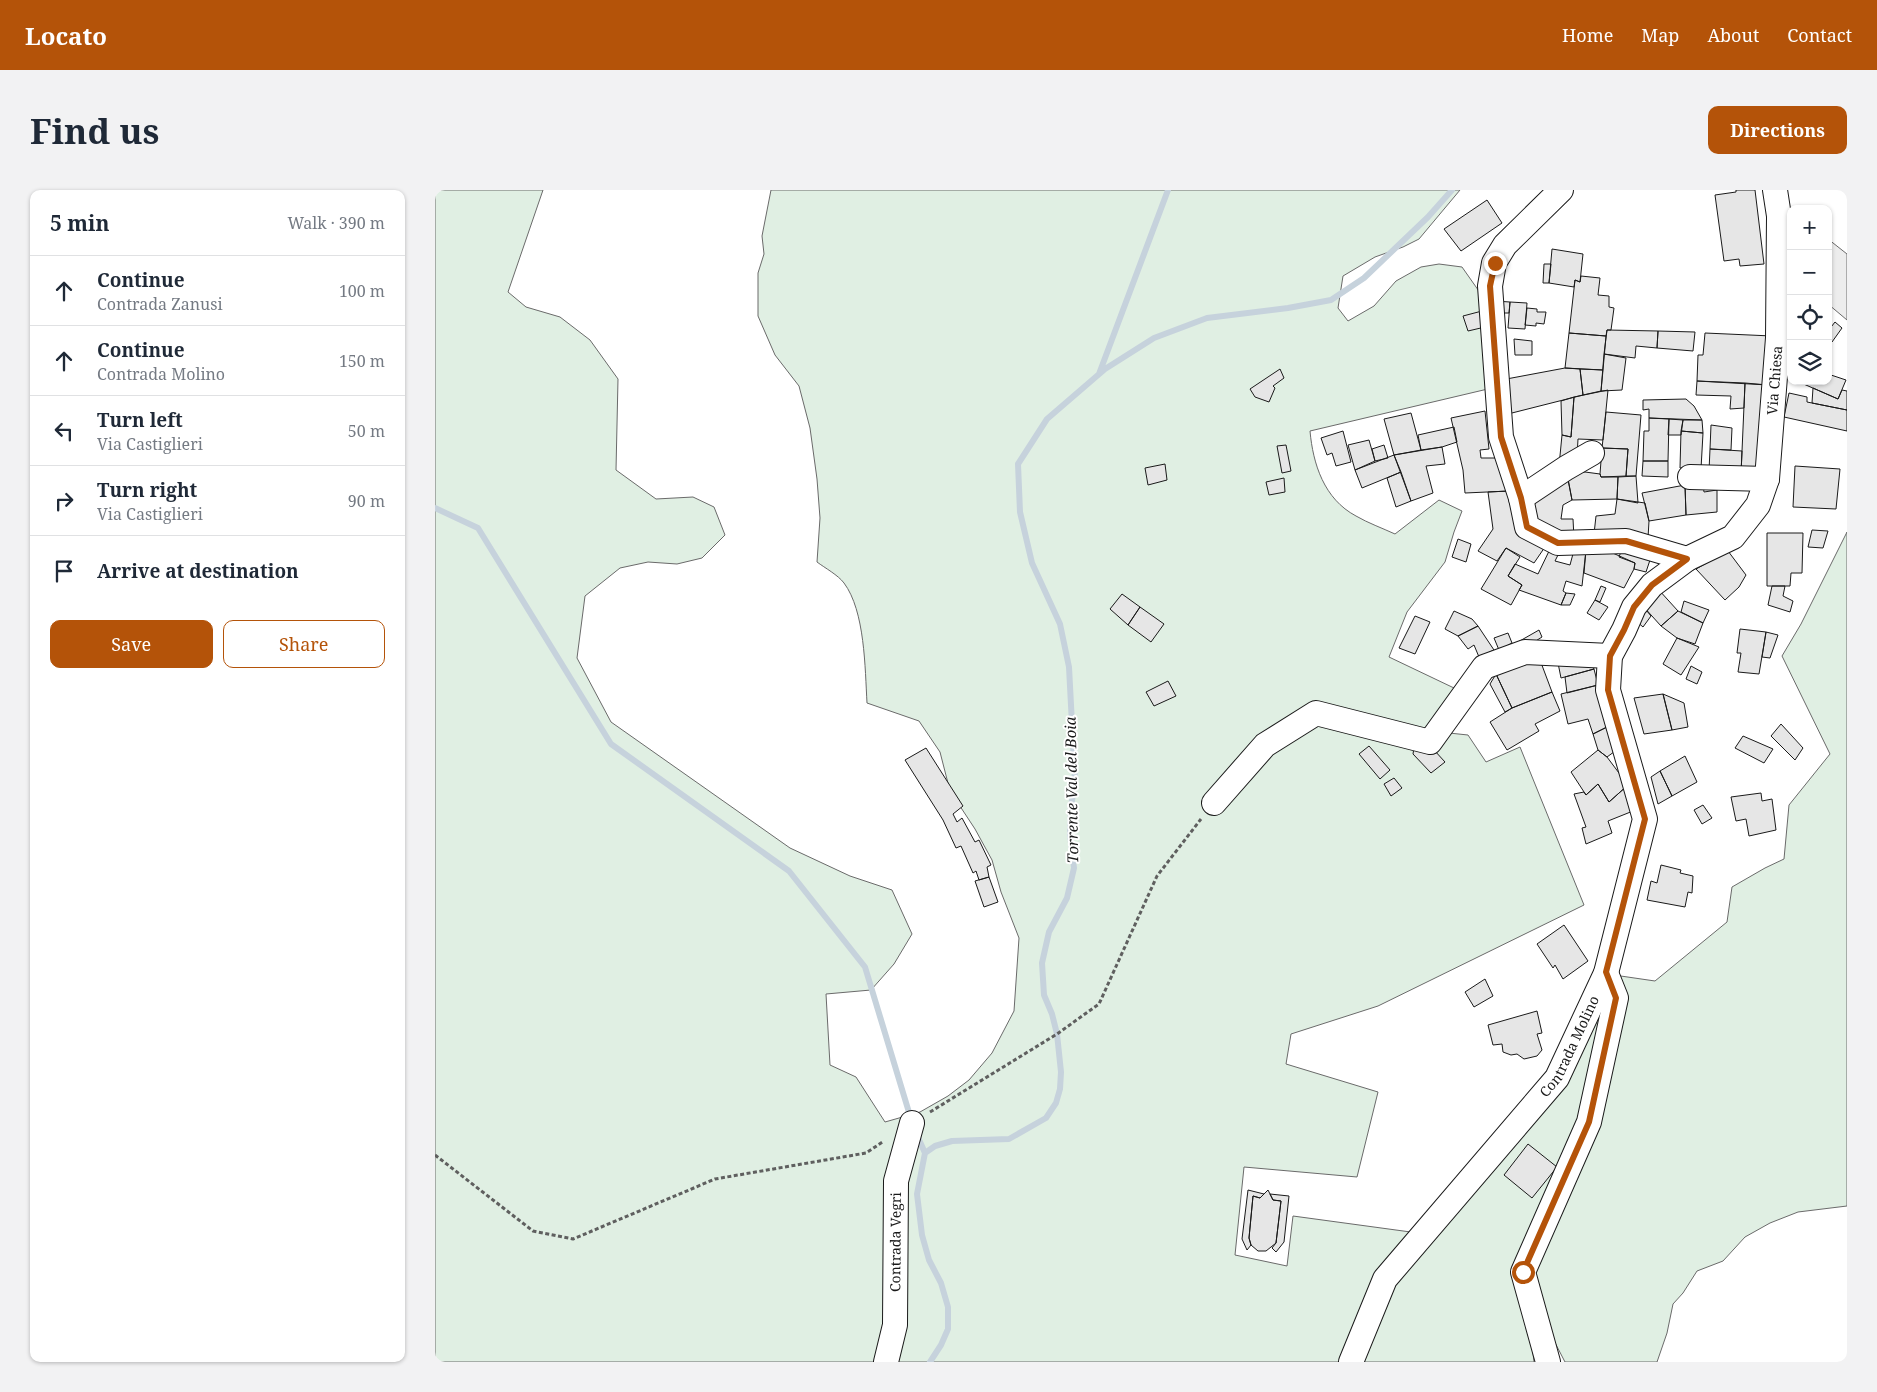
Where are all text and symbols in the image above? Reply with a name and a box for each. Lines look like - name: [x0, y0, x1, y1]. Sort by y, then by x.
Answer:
- text: Locato: [25, 19, 107, 52]
- text: Home: [1562, 23, 1613, 47]
- text: Map: [1641, 23, 1679, 47]
- text: About: [1707, 23, 1759, 47]
- text: Contact: [1787, 23, 1852, 47]
- button: Directions: [1708, 106, 1847, 154]
- text: Find us: [30, 107, 159, 154]
- map controls: [1787, 205, 1832, 385]
- button: +: [1787, 205, 1832, 250]
- text: 5 min: [50, 209, 109, 237]
- text: Walk · 390 m: [288, 212, 385, 234]
- button: −: [1787, 250, 1832, 295]
- route end: [1484, 252, 1507, 275]
- text: Continue: [97, 267, 185, 293]
- icon: ahead: [50, 277, 78, 305]
- text: 100 m: [339, 280, 385, 302]
- text: Contrada Zanusi: [97, 293, 223, 315]
- button: locate: [1787, 295, 1832, 340]
- text: Continue: [97, 337, 185, 363]
- button: layers: [1787, 340, 1832, 385]
- street label: Via Chiesa: [1762, 345, 1786, 415]
- icon: ahead: [50, 347, 78, 375]
- text: 150 m: [339, 350, 385, 372]
- text: Contrada Molino: [97, 363, 225, 385]
- text: Turn left: [97, 407, 183, 433]
- icon: left: [50, 417, 78, 445]
- text: 50 m: [348, 420, 385, 442]
- text: Via Castiglieri: [97, 433, 203, 455]
- text: Turn right: [97, 477, 197, 503]
- icon: right: [50, 487, 78, 515]
- text: 90 m: [348, 490, 385, 512]
- text: Via Castiglieri: [97, 503, 203, 525]
- icon: arrive: [50, 557, 78, 585]
- text: Arrive at destination: [97, 558, 299, 584]
- button: Save: [50, 620, 213, 668]
- button: Share: [223, 620, 385, 668]
- water label: Torrente Val del Boia: [1060, 716, 1082, 864]
- street label: Contrada Molino: [1535, 992, 1603, 1101]
- street label: Contrada Vegri: [885, 1192, 905, 1292]
- route start: [1512, 1261, 1535, 1284]

